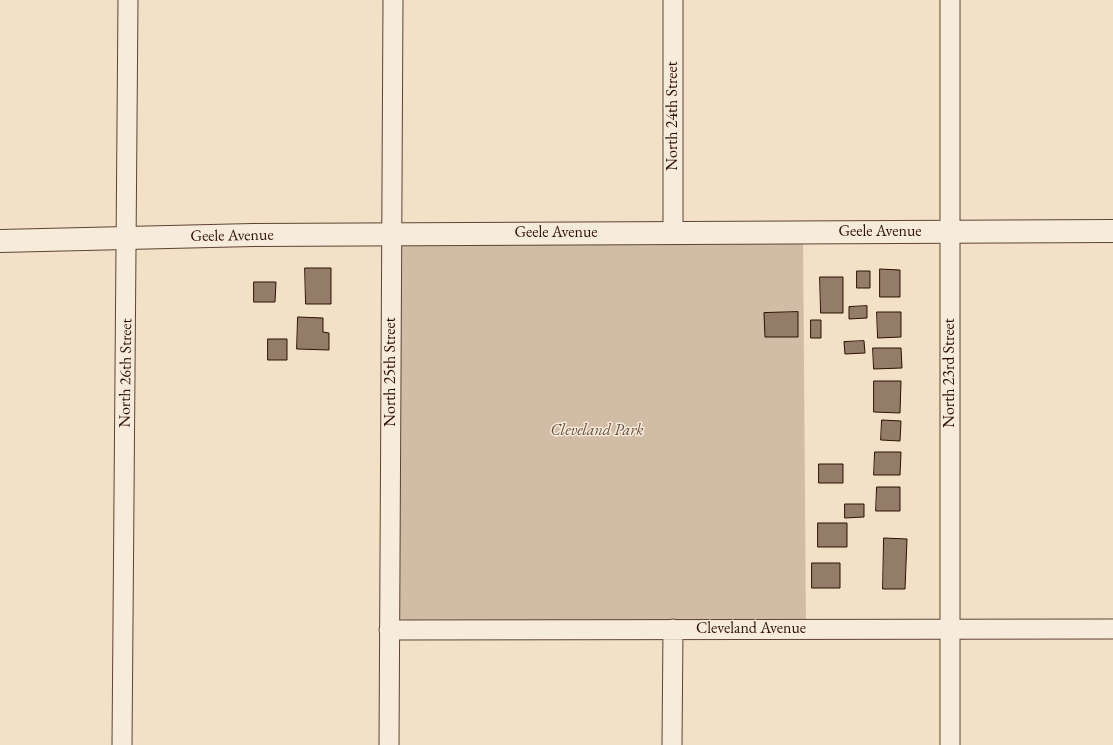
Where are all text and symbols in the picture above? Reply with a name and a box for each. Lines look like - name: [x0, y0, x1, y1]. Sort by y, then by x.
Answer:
- street label: North 24th Street: [663, 61, 683, 171]
- street label: Geele Avenue: [838, 222, 922, 242]
- street label: Geele Avenue: [514, 223, 598, 243]
- street label: Geele Avenue: [190, 226, 274, 246]
- street label: North 25th Street: [381, 317, 401, 427]
- street label: North 26th Street: [115, 318, 137, 428]
- street label: North 23rd Street: [940, 318, 960, 428]
- park label: Cleveland Park: [551, 421, 643, 441]
- street label: Cleveland Avenue: [696, 619, 806, 639]

